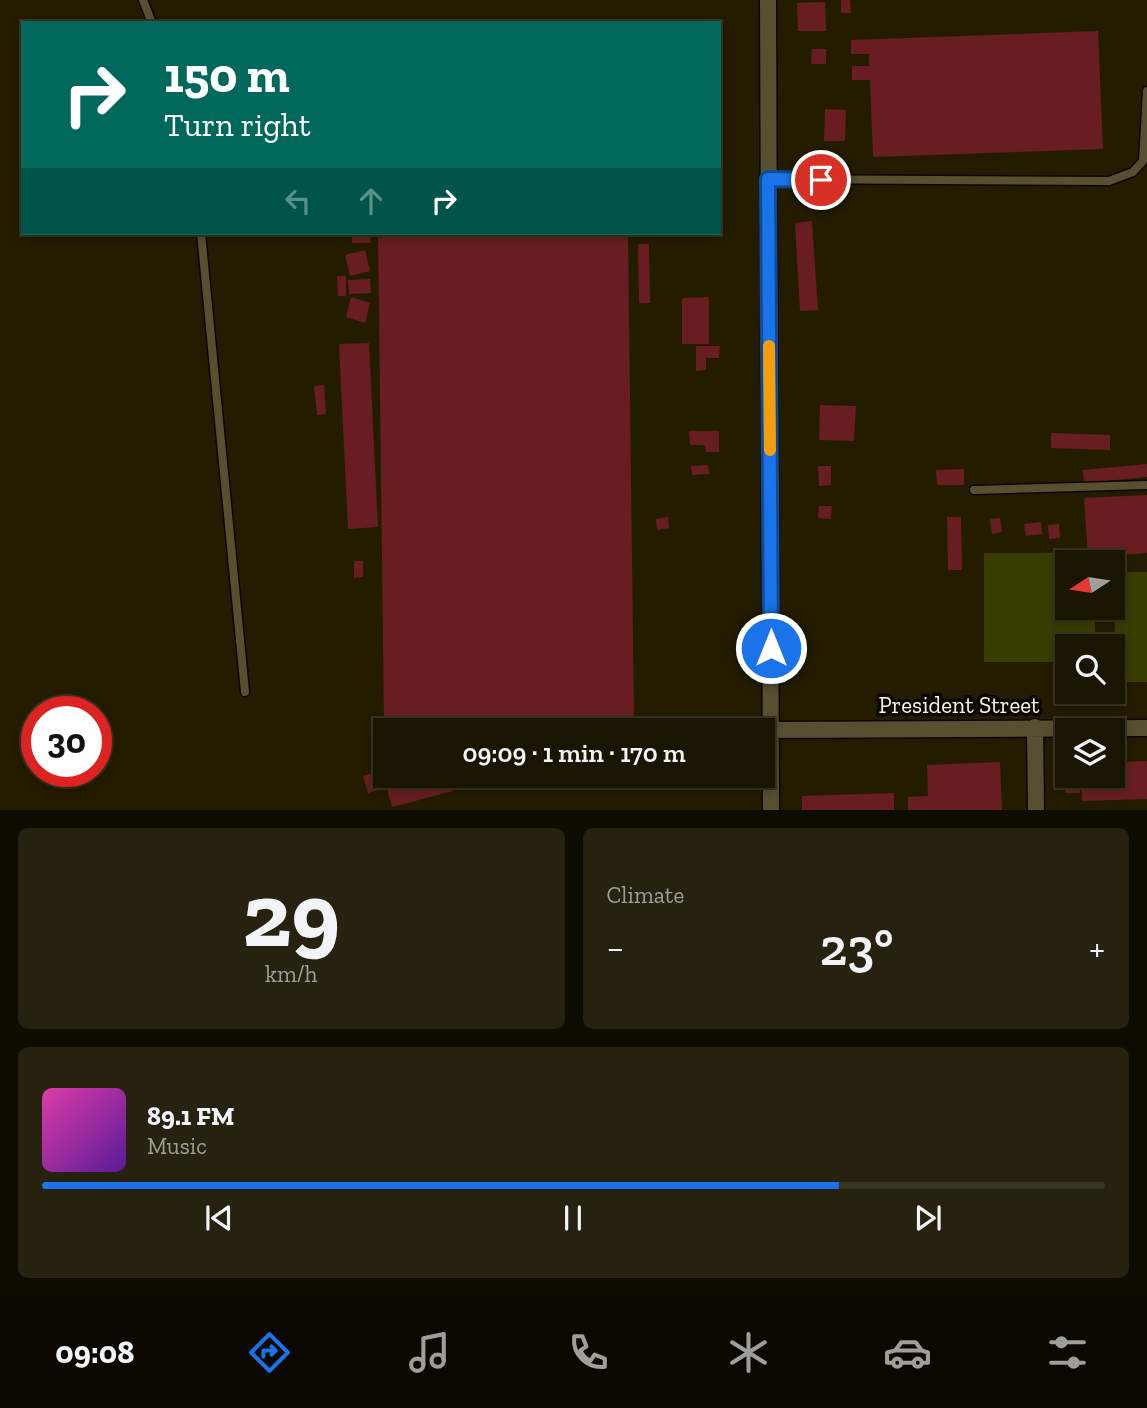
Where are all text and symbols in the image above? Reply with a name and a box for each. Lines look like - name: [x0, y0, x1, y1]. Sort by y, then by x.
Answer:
- text: 150 m: [164, 46, 290, 105]
- icon: right: [49, 49, 140, 140]
- text: Turn right: [164, 106, 311, 144]
- pin: [791, 150, 851, 210]
- icon: arrive: [802, 161, 840, 199]
- icon: left: [279, 182, 317, 220]
- icon: ahead: [352, 182, 390, 220]
- icon: right: [425, 182, 463, 220]
- north arrow: [1055, 550, 1125, 620]
- map controls: [1055, 550, 1125, 788]
- position arrow: [734, 611, 808, 685]
- button: search: [1055, 634, 1125, 704]
- street label: President Street: [878, 691, 1040, 719]
- speed limit sign: 30: [21, 696, 112, 787]
- button: layers: [1055, 718, 1125, 788]
- text: 09:09 · 1 min · 170 m: [462, 737, 686, 769]
- text: 29: [242, 860, 340, 969]
- text: Climate: [607, 881, 684, 909]
- text: 23°: [820, 916, 894, 978]
- text: −: [607, 925, 624, 971]
- text: +: [1089, 925, 1105, 971]
- text: km/h: [265, 960, 318, 988]
- text: 89.1 FM: [147, 1100, 234, 1132]
- text: Music: [147, 1132, 207, 1160]
- icon: previous: [200, 1199, 238, 1237]
- icon: pause: [554, 1199, 592, 1237]
- icon: next: [909, 1199, 947, 1237]
- icon: directions: [245, 1328, 294, 1377]
- icon: music: [405, 1328, 454, 1377]
- icon: phone: [564, 1328, 613, 1377]
- icon: climate: [724, 1328, 773, 1377]
- icon: car: [883, 1328, 932, 1377]
- icon: filters: [1043, 1328, 1092, 1377]
- text: 09:08: [55, 1333, 134, 1371]

